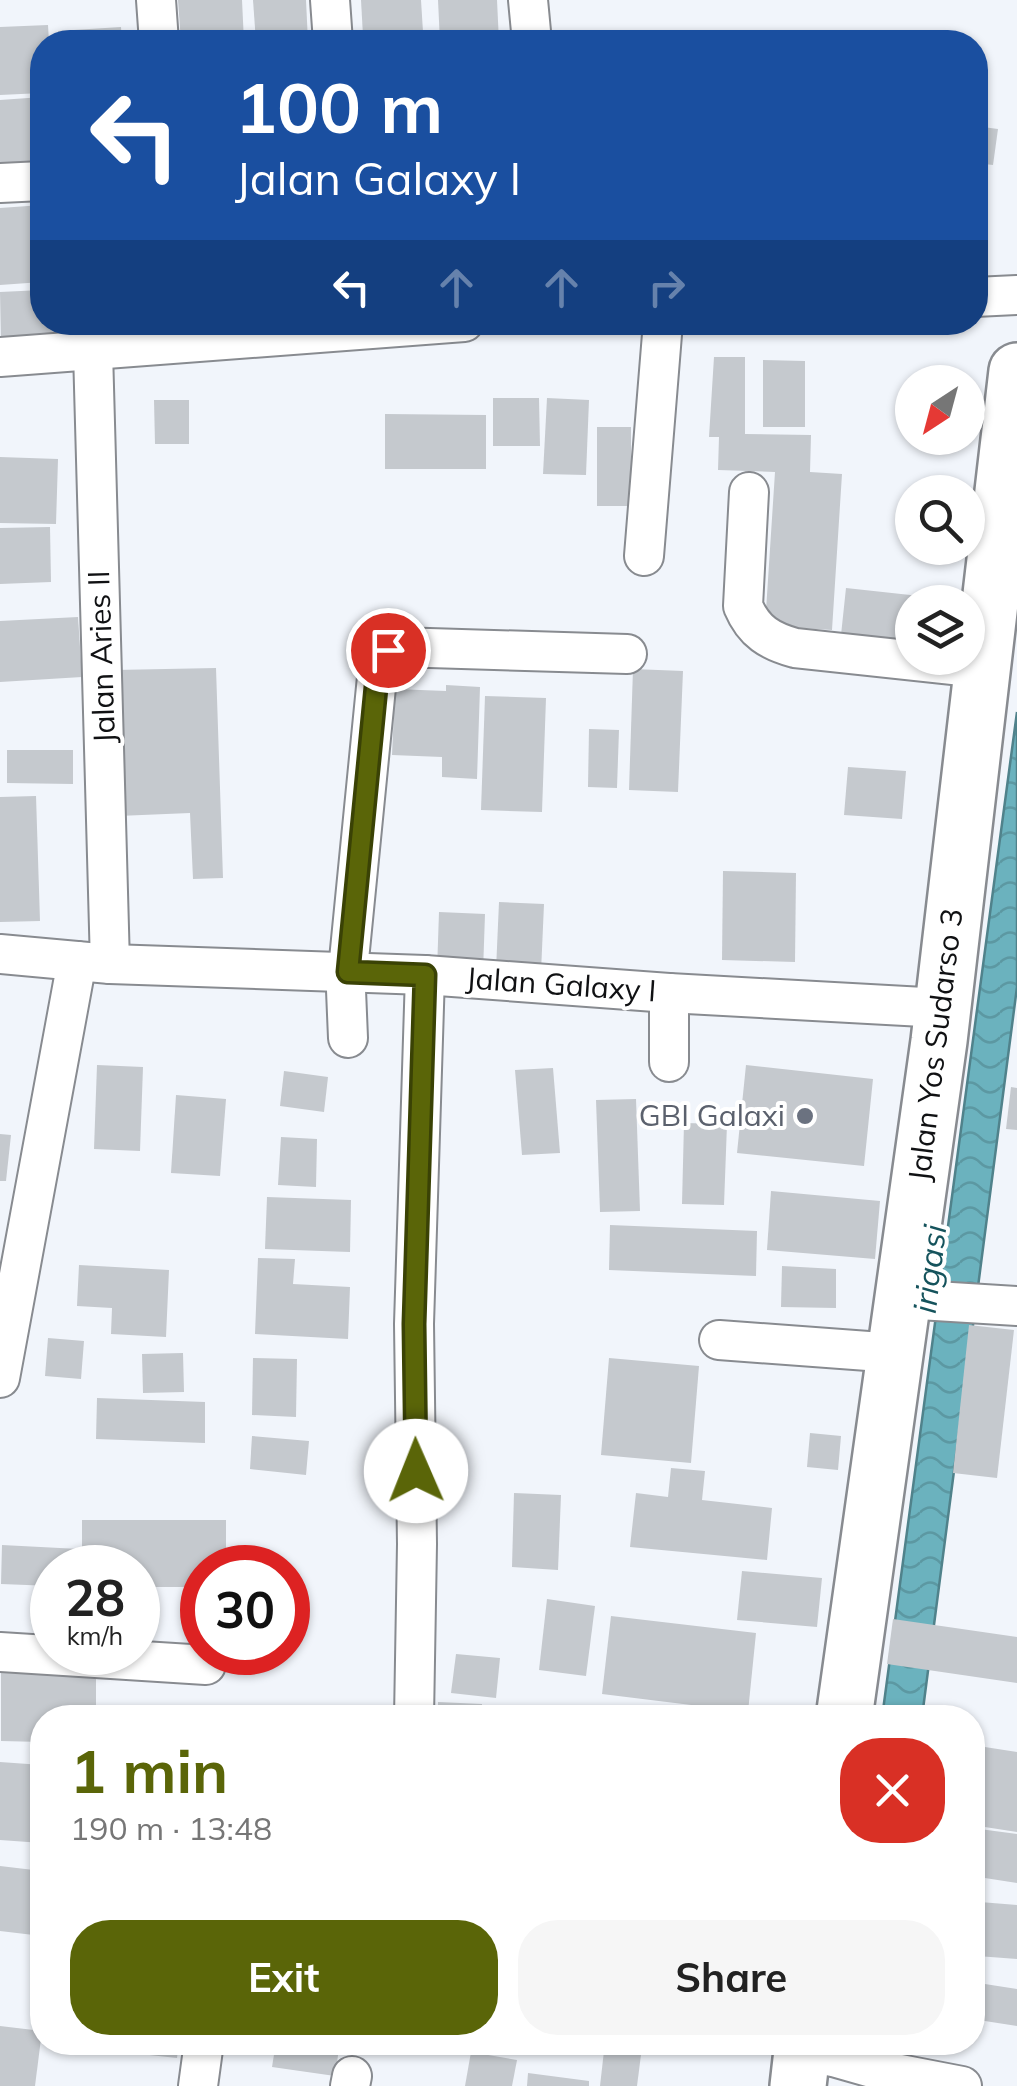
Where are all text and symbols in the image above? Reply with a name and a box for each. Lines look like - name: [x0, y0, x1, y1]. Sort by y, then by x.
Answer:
- text: 100 m: [235, 63, 443, 151]
- icon: left: [70, 70, 200, 200]
- text: Jalan Galaxy I: [235, 150, 521, 206]
- icon: left: [324, 260, 379, 315]
- icon: ahead: [429, 260, 484, 315]
- icon: ahead: [534, 260, 589, 315]
- icon: right: [639, 260, 694, 315]
- north arrow: [895, 365, 985, 455]
- map controls: [895, 365, 985, 675]
- button: search: [895, 475, 985, 565]
- street label: Jalan Aries II: [79, 570, 123, 744]
- button: layers: [895, 585, 985, 675]
- pin: [346, 608, 431, 693]
- icon: arrive: [361, 623, 416, 678]
- street label: Jalan Yos Sudarso 3: [899, 906, 971, 1184]
- street label: Jalan Galaxy I: [465, 958, 658, 1010]
- place label: GBI Galaxi: [639, 1096, 785, 1134]
- marker: GBI Galaxi: [794, 1105, 816, 1127]
- water label: irigasi: [904, 1222, 954, 1315]
- position arrow: [364, 1419, 468, 1523]
- speed limit sign: 30: [180, 1545, 310, 1675]
- text: 28: [65, 1566, 125, 1629]
- text: km/h: [67, 1620, 123, 1651]
- text: 1 min: [70, 1733, 228, 1808]
- button: close: [840, 1738, 945, 1843]
- text: 190 m · 13:48: [70, 1808, 272, 1848]
- button: Exit: [70, 1920, 498, 2035]
- button: Share: [518, 1920, 945, 2035]

